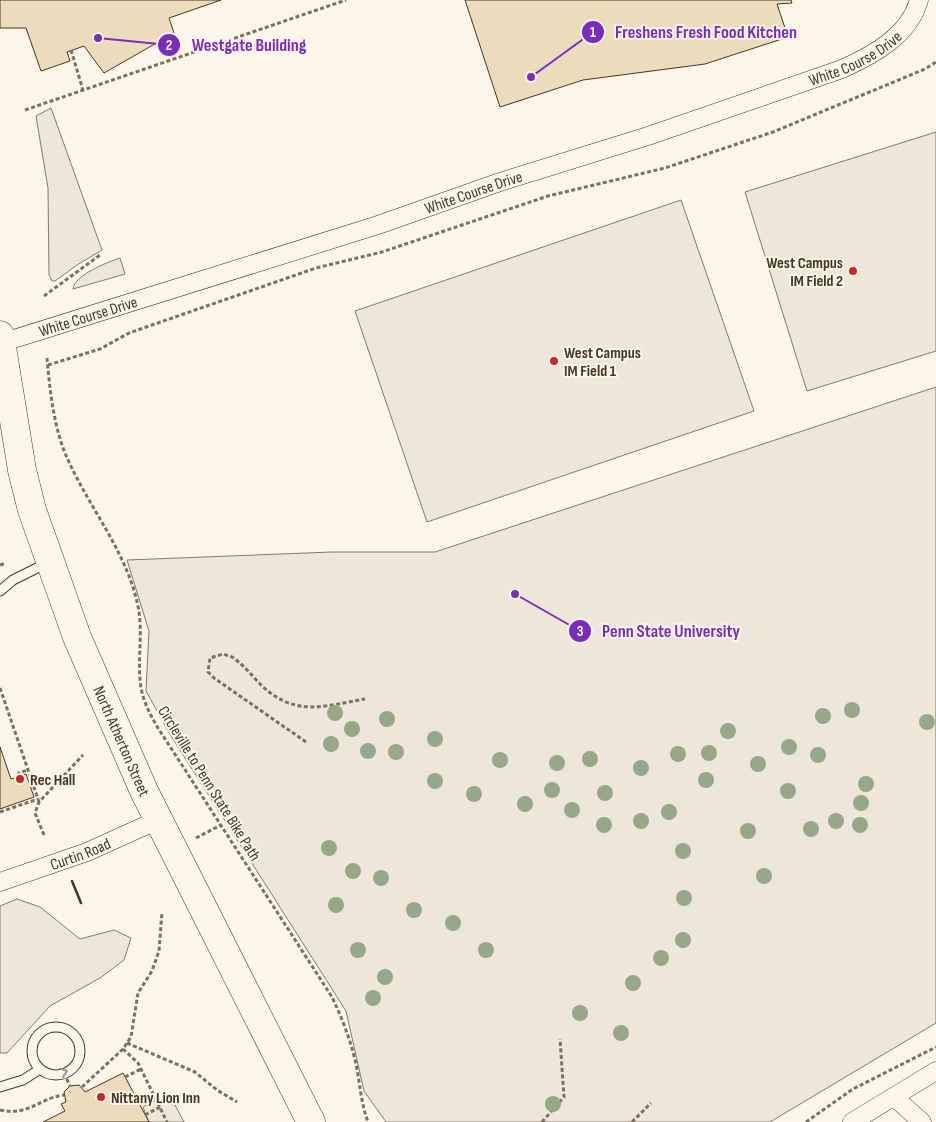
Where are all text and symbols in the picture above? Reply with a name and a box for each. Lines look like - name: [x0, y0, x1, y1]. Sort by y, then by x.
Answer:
- callout: Freshens Fresh Food Kitchen: [580, 15, 807, 48]
- text: Freshens Fresh Food Kitchen: [615, 22, 797, 43]
- text: 1: [590, 23, 596, 42]
- callout: Westgate Building: [156, 28, 316, 61]
- street label: White Course Drive: [807, 28, 906, 91]
- text: Westgate Building: [192, 35, 307, 56]
- text: 2: [166, 36, 172, 55]
- street label: White Course Drive: [422, 168, 525, 219]
- place label: West Campus IM Field 2: [766, 254, 843, 291]
- marker: West Campus IM Field 2: [847, 265, 859, 277]
- street label: White Course Drive: [37, 293, 140, 342]
- place label: West Campus IM Field 1: [564, 344, 641, 381]
- marker: West Campus IM Field 1: [548, 355, 560, 367]
- callout: Penn State University: [567, 614, 750, 647]
- text: Penn State University: [602, 621, 741, 642]
- text: 3: [577, 622, 584, 641]
- street label: North Atherton Street: [88, 683, 153, 800]
- street label: Circleville to Penn State Bike Path: [153, 703, 264, 865]
- place label: Rec Hall: [30, 771, 75, 790]
- marker: Rec Hall: [14, 773, 26, 785]
- street label: Curtin Road: [48, 835, 114, 875]
- one-way arrow: [59, 1068, 67, 1078]
- place label: Nittany Lion Inn: [111, 1089, 200, 1108]
- marker: Nittany Lion Inn: [95, 1091, 107, 1103]

